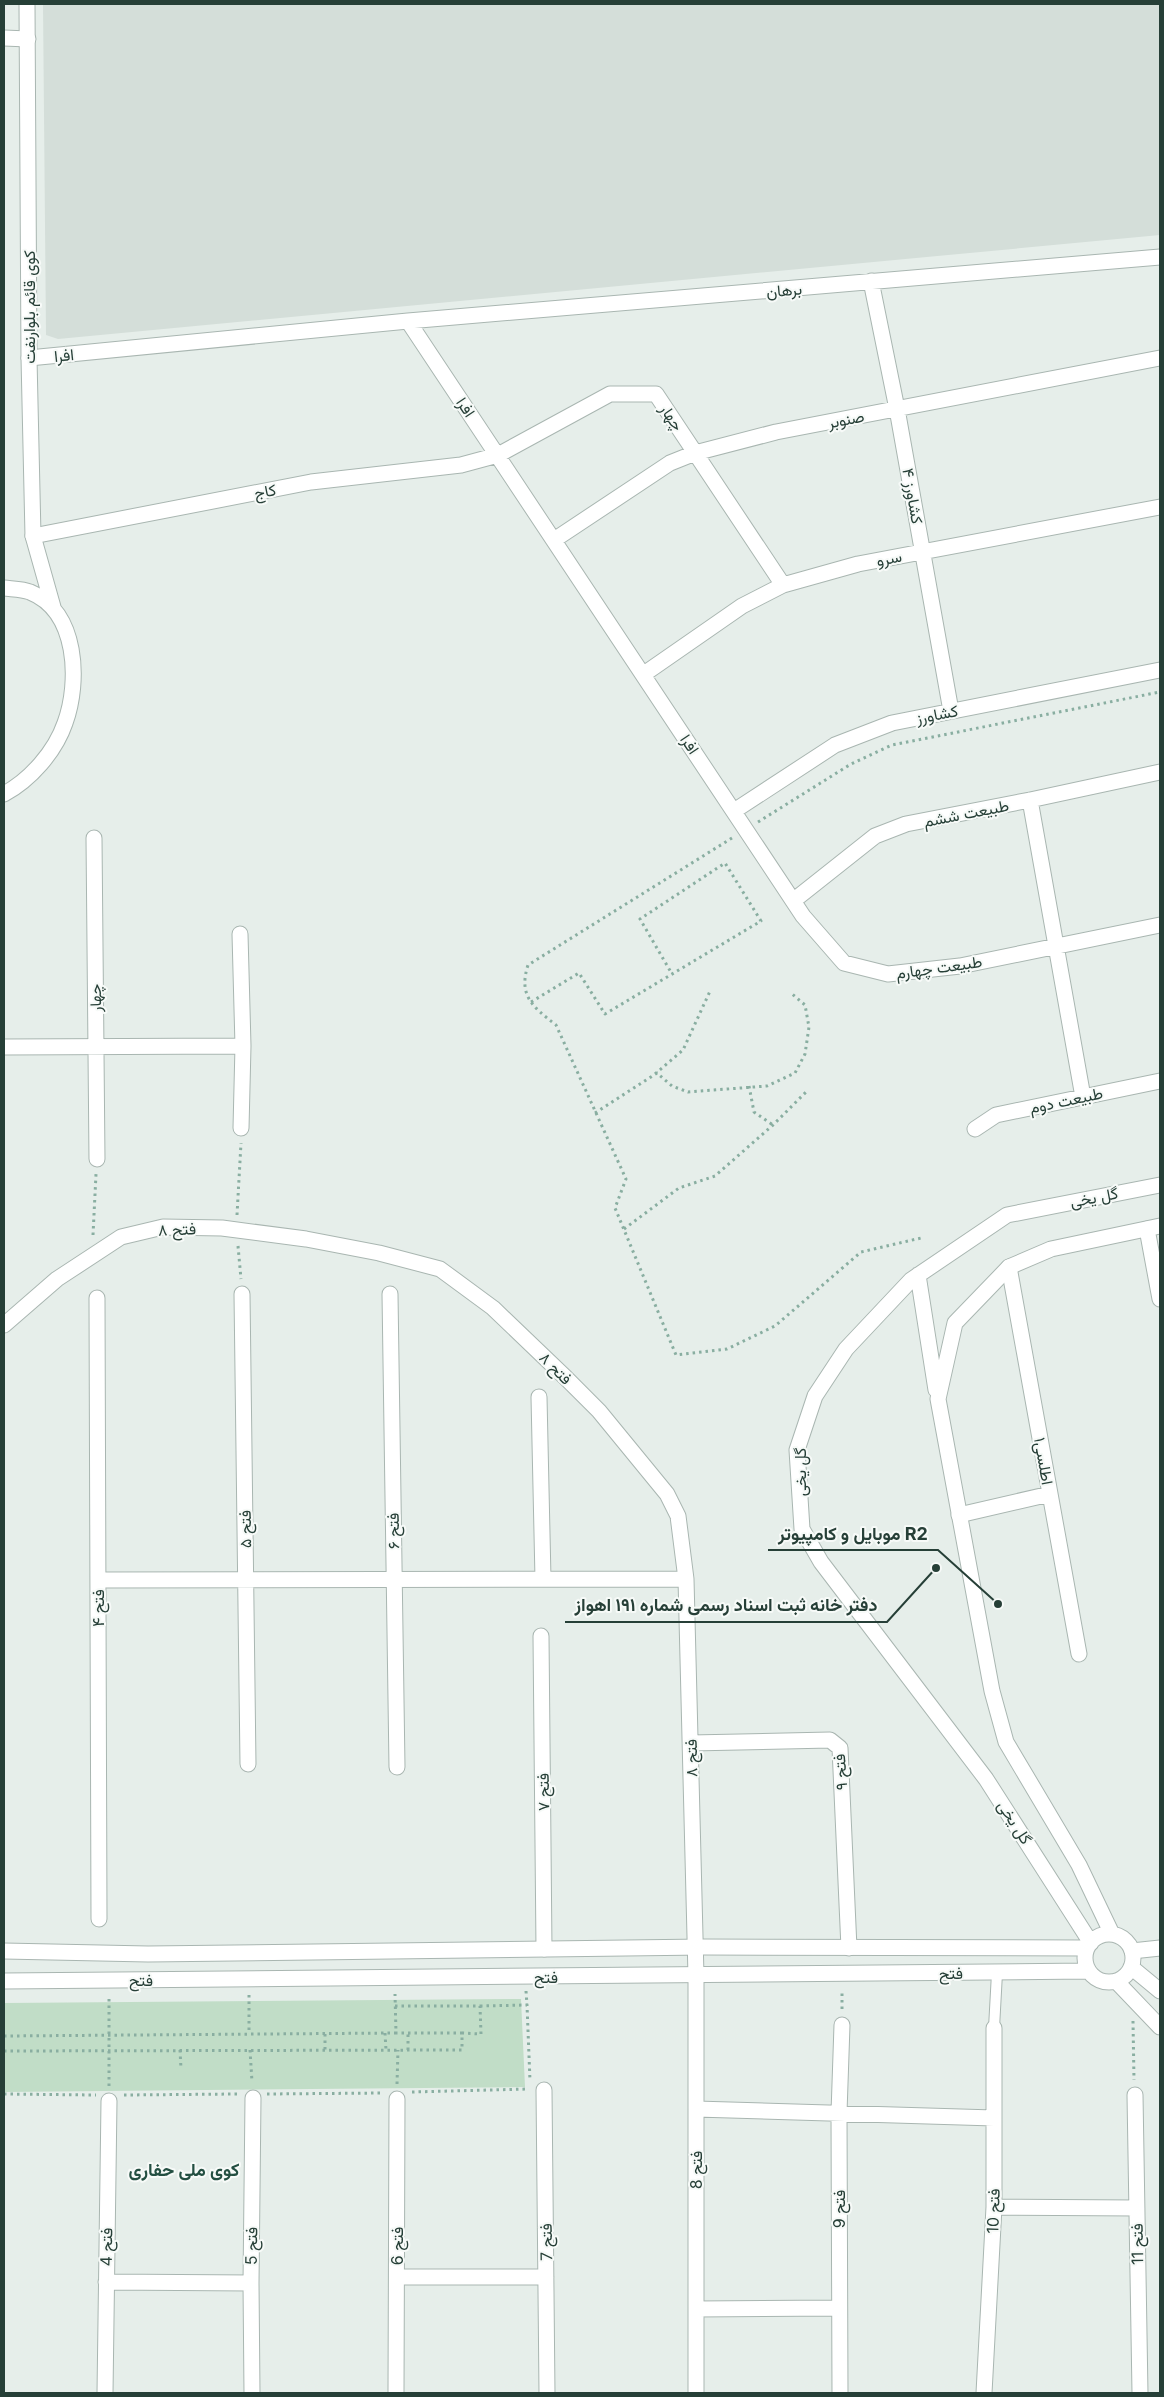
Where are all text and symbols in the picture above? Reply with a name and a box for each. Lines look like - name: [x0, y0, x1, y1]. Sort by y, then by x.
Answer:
- street label: کوی قائم بلوارنفت: [19, 250, 40, 364]
- street label: برهان: [765, 278, 803, 303]
- street label: افرا: [53, 344, 75, 367]
- street label: افرا: [451, 393, 480, 421]
- street label: چهار: [654, 399, 688, 436]
- street label: صنوبر: [825, 406, 866, 433]
- street label: کشاورز ۴: [897, 467, 928, 526]
- street label: کاج: [252, 479, 278, 505]
- street label: سرو: [874, 546, 904, 571]
- street label: کشاورز: [913, 700, 960, 729]
- street label: افرا: [675, 730, 704, 758]
- street label: طبیعت ششم: [922, 795, 1011, 832]
- street label: طبیعت چهارم: [895, 951, 984, 985]
- street label: چهار: [85, 983, 107, 1013]
- street label: طبیعت دوم: [1027, 1082, 1105, 1119]
- street label: گل یخی: [1068, 1183, 1120, 1212]
- street label: فتح ۸: [158, 1218, 196, 1242]
- street label: فتح ۸: [534, 1347, 577, 1390]
- street label: اطلسی۱: [1029, 1436, 1058, 1486]
- street label: گل یخی: [790, 1448, 811, 1496]
- street label: فتح ۵: [235, 1510, 257, 1548]
- street label: فتح ۶: [383, 1513, 405, 1549]
- callout: موبایل و کامپیوتر R2: [768, 1517, 938, 1550]
- text: موبایل و کامپیوتر R2: [777, 1523, 928, 1546]
- street label: فتح ۴: [88, 1589, 110, 1627]
- callout: دفتر خانه ثبت اسناد رسمی شماره ۱۹۱ اهواز: [565, 1589, 887, 1622]
- text: دفتر خانه ثبت اسناد رسمی شماره ۱۹۱ اهواز: [574, 1594, 877, 1616]
- street label: فتح ۸: [681, 1739, 703, 1777]
- street label: فتح ۹: [829, 1753, 853, 1791]
- street label: فتح ۷: [533, 1773, 555, 1811]
- street label: گل یخی: [993, 1796, 1037, 1848]
- street label: فتح: [939, 1963, 963, 1985]
- street label: فتح: [534, 1967, 558, 1989]
- street label: فتح: [129, 1970, 153, 1992]
- street label: فتح 8: [686, 2151, 708, 2189]
- district label: کوی ملی حفاری: [129, 2159, 239, 2181]
- street label: فتح 10: [982, 2188, 1006, 2234]
- street label: فتح 9: [829, 2190, 851, 2228]
- street label: فتح 7: [536, 2223, 558, 2261]
- street label: فتح 11: [1127, 2223, 1149, 2265]
- street label: فتح 4: [96, 2227, 118, 2267]
- street label: فتح 5: [241, 2227, 263, 2265]
- street label: فتح 6: [387, 2227, 409, 2265]

